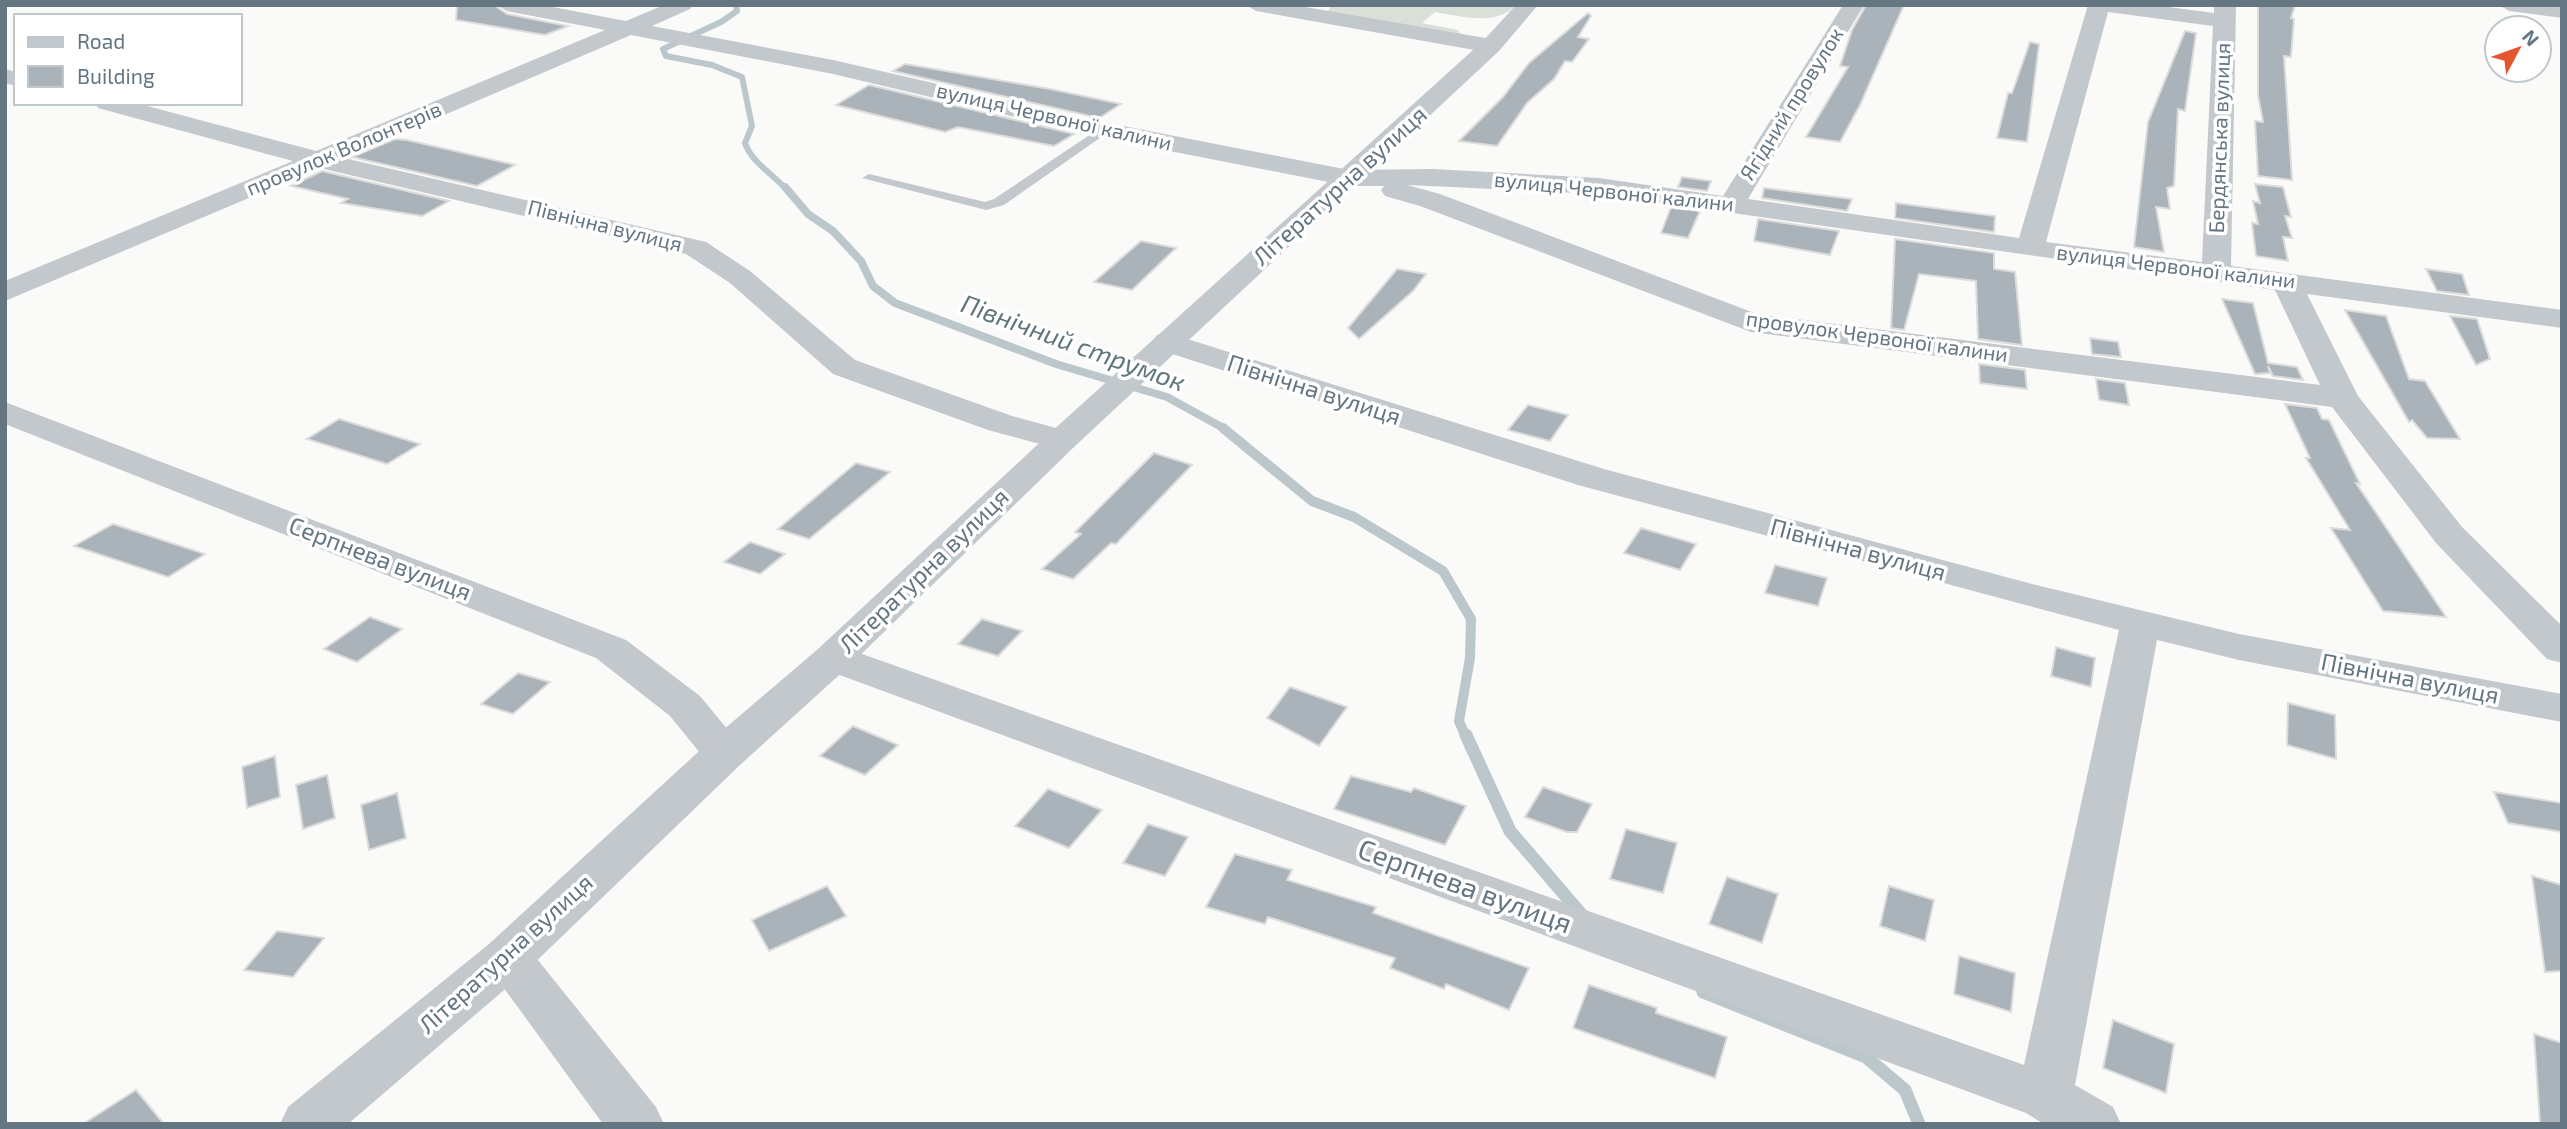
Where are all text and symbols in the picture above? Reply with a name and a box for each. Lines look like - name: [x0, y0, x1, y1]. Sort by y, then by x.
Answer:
- legend: [14, 14, 242, 105]
- north arrow: [2483, 14, 2553, 84]
- street label: Ягідний провулок: [1734, 22, 1849, 185]
- text: N: [2518, 25, 2544, 50]
- text: Road: [77, 28, 125, 53]
- street label: Бердянська вулиця: [2203, 42, 2235, 234]
- text: Building: [77, 63, 155, 88]
- street label: вулиця Червоної калини: [934, 76, 1174, 156]
- street label: провулок Волонтерів: [242, 95, 445, 201]
- street label: Літературна вулиця: [1246, 99, 1433, 272]
- street label: вулиця Червоної калини: [1493, 165, 1735, 217]
- street label: Північна вулиця: [525, 193, 685, 257]
- street label: вулиця Червоної калини: [2055, 238, 2297, 294]
- water label: Північний струмок: [957, 287, 1190, 397]
- street label: провулок Червоної калини: [1745, 305, 2010, 367]
- street label: Північна вулиця: [1224, 347, 1405, 431]
- street label: Літературна вулиця: [832, 482, 1014, 659]
- street label: Серпнева вулиця: [285, 509, 476, 607]
- street label: Північна вулиця: [1767, 511, 1949, 587]
- street label: Північна вулиця: [2319, 646, 2502, 710]
- street label: Серпнева вулиця: [1354, 831, 1577, 940]
- street label: Літературна вулиця: [412, 867, 599, 1040]

